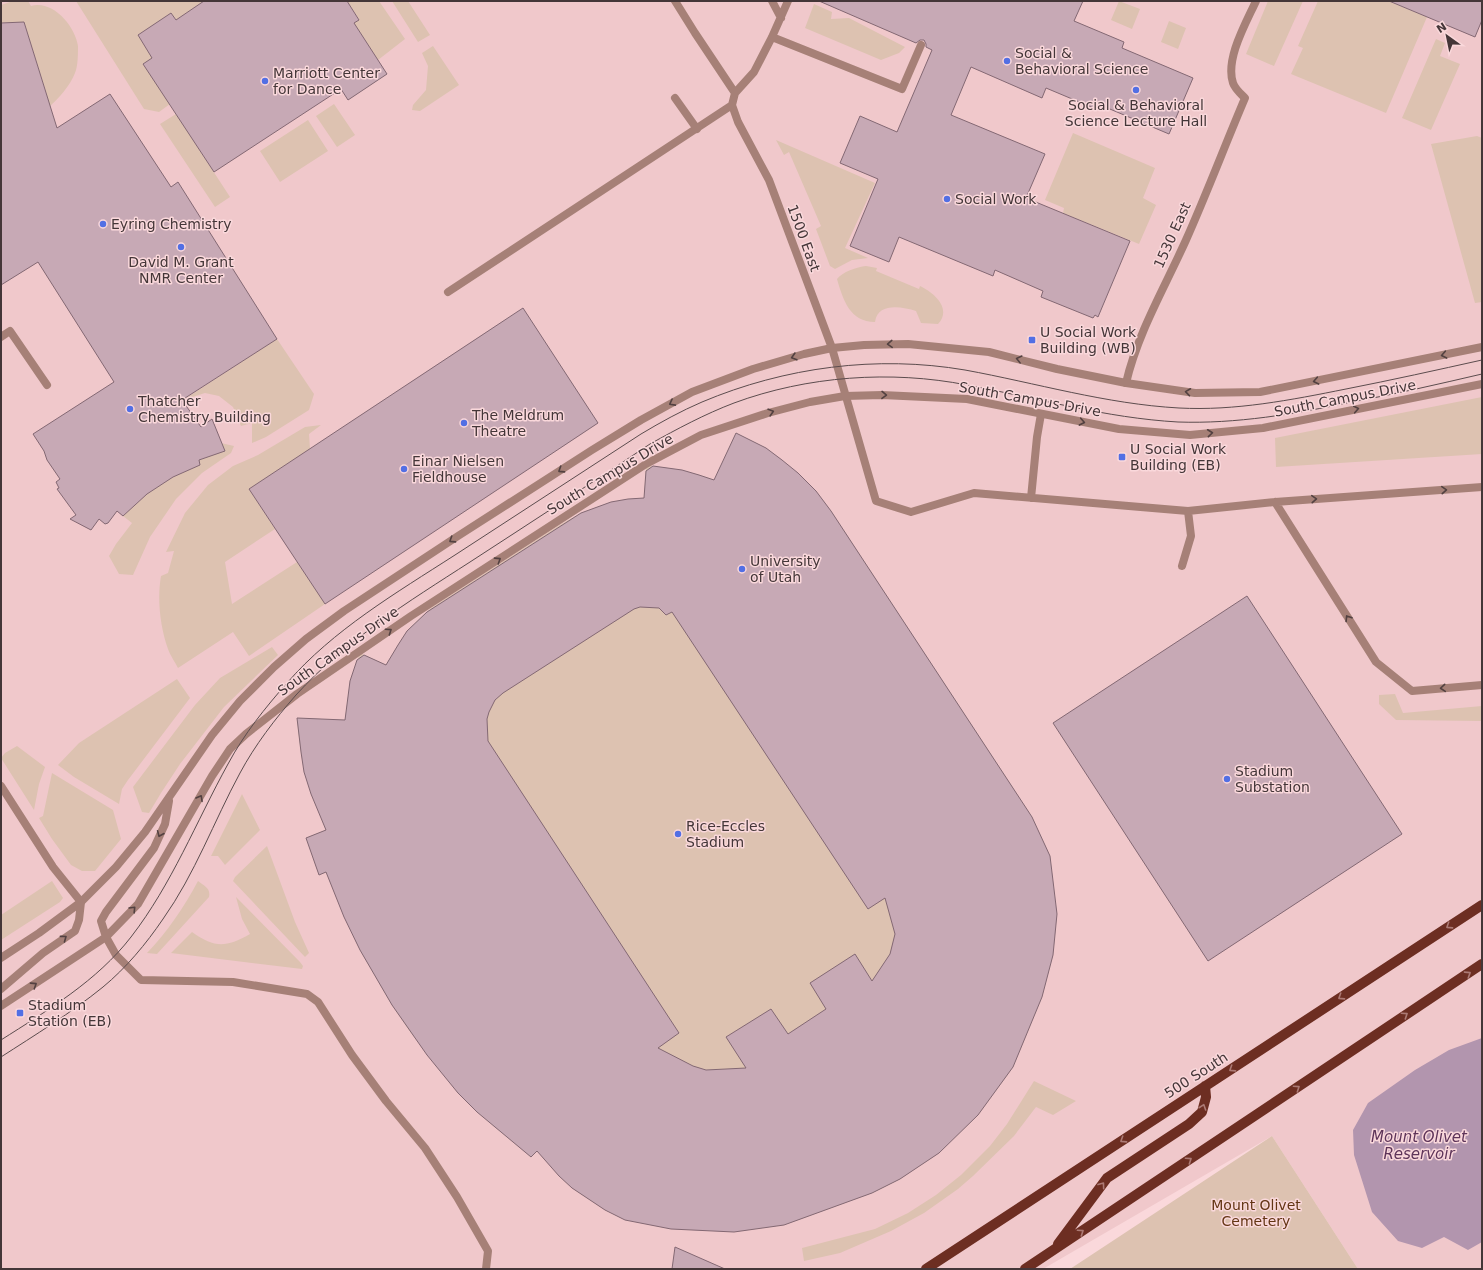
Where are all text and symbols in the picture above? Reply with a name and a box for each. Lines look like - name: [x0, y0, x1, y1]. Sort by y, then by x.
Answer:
- north arrow: [1427, 16, 1467, 56]
- text: N: [1434, 20, 1449, 36]
- place label: Social & Behavioral Science: [1015, 45, 1148, 77]
- marker: Social & Behavioral Science: [1002, 56, 1012, 66]
- place label: Marriott Center for Dance: [273, 65, 380, 97]
- marker: Marriott Center for Dance: [260, 76, 270, 86]
- marker: Social & Behavioral Science Lecture Hall: [1131, 85, 1141, 95]
- place label: Social & Behavioral Science Lecture Hall: [1065, 97, 1207, 129]
- place label: Social Work: [955, 191, 1037, 207]
- marker: Social Work: [942, 194, 952, 204]
- street label: 1530 East: [1150, 199, 1194, 270]
- street label: 1500 East: [784, 202, 824, 274]
- place label: Eyring Chemistry: [111, 216, 232, 232]
- marker: Eyring Chemistry: [98, 219, 108, 229]
- marker: David M. Grant NMR Center: [176, 242, 186, 252]
- place label: David M. Grant NMR Center: [128, 254, 234, 286]
- place label: U Social Work Building (WB): [1040, 324, 1137, 356]
- marker: U Social Work Building (WB): [1027, 335, 1037, 345]
- one-way arrow: [887, 340, 893, 349]
- one-way arrow: [1441, 351, 1447, 359]
- one-way arrow: [790, 352, 797, 361]
- one-way arrow: [1016, 356, 1022, 364]
- street label: South Campus Drive: [1273, 376, 1417, 420]
- one-way arrow: [1313, 376, 1320, 384]
- street label: South Campus Drive: [958, 379, 1102, 419]
- one-way arrow: [1185, 388, 1191, 397]
- one-way arrow: [881, 391, 887, 399]
- place label: Thatcher Chemistry Building: [137, 393, 271, 425]
- one-way arrow: [669, 398, 676, 406]
- marker: Thatcher Chemistry Building: [125, 404, 135, 414]
- one-way arrow: [1353, 405, 1359, 414]
- place label: The Meldrum Theatre: [471, 407, 564, 439]
- one-way arrow: [768, 408, 775, 417]
- one-way arrow: [1078, 417, 1085, 425]
- marker: The Meldrum Theatre: [459, 418, 469, 428]
- one-way arrow: [1207, 429, 1213, 438]
- street label: South Campus Drive: [544, 430, 676, 518]
- place label: U Social Work Building (EB): [1130, 441, 1227, 473]
- marker: U Social Work Building (EB): [1117, 452, 1127, 462]
- place label: Einar Nielsen Fieldhouse: [412, 453, 504, 485]
- marker: Einar Nielsen Fieldhouse: [399, 464, 409, 474]
- one-way arrow: [558, 465, 565, 473]
- one-way arrow: [1441, 485, 1447, 494]
- one-way arrow: [1311, 494, 1317, 503]
- one-way arrow: [449, 536, 456, 543]
- place label: University of Utah: [750, 553, 821, 585]
- one-way arrow: [494, 557, 501, 564]
- marker: University of Utah: [737, 564, 747, 574]
- street label: South Campus Drive: [274, 603, 402, 699]
- one-way arrow: [1345, 615, 1353, 622]
- one-way arrow: [385, 629, 392, 636]
- one-way arrow: [1440, 684, 1446, 693]
- place label: Stadium Substation: [1235, 763, 1310, 795]
- marker: Stadium Substation: [1222, 774, 1232, 784]
- one-way arrow: [195, 795, 203, 802]
- place label: Rice-Eccles Stadium: [686, 818, 765, 850]
- marker: Rice-Eccles Stadium: [673, 829, 683, 839]
- one-way arrow: [157, 831, 165, 838]
- one-way arrow: [128, 906, 136, 914]
- one-way arrow: [1447, 921, 1454, 928]
- one-way arrow: [60, 936, 67, 943]
- one-way arrow: [1464, 971, 1471, 978]
- one-way arrow: [30, 982, 37, 990]
- one-way arrow: [1338, 992, 1345, 1000]
- place label: Stadium Station (EB): [28, 997, 112, 1029]
- marker: Stadium Station (EB): [15, 1008, 25, 1018]
- one-way arrow: [1401, 1012, 1408, 1020]
- street label: 500 South: [1162, 1049, 1230, 1101]
- one-way arrow: [1229, 1064, 1236, 1071]
- one-way arrow: [1293, 1085, 1300, 1092]
- one-way arrow: [1198, 1103, 1207, 1110]
- water label: Mount Olivet Reservoir: [1371, 1128, 1468, 1163]
- one-way arrow: [1120, 1135, 1127, 1143]
- one-way arrow: [1185, 1157, 1192, 1165]
- one-way arrow: [1097, 1182, 1104, 1189]
- park label: Mount Olivet Cemetery: [1211, 1197, 1301, 1229]
- one-way arrow: [1077, 1229, 1084, 1237]

